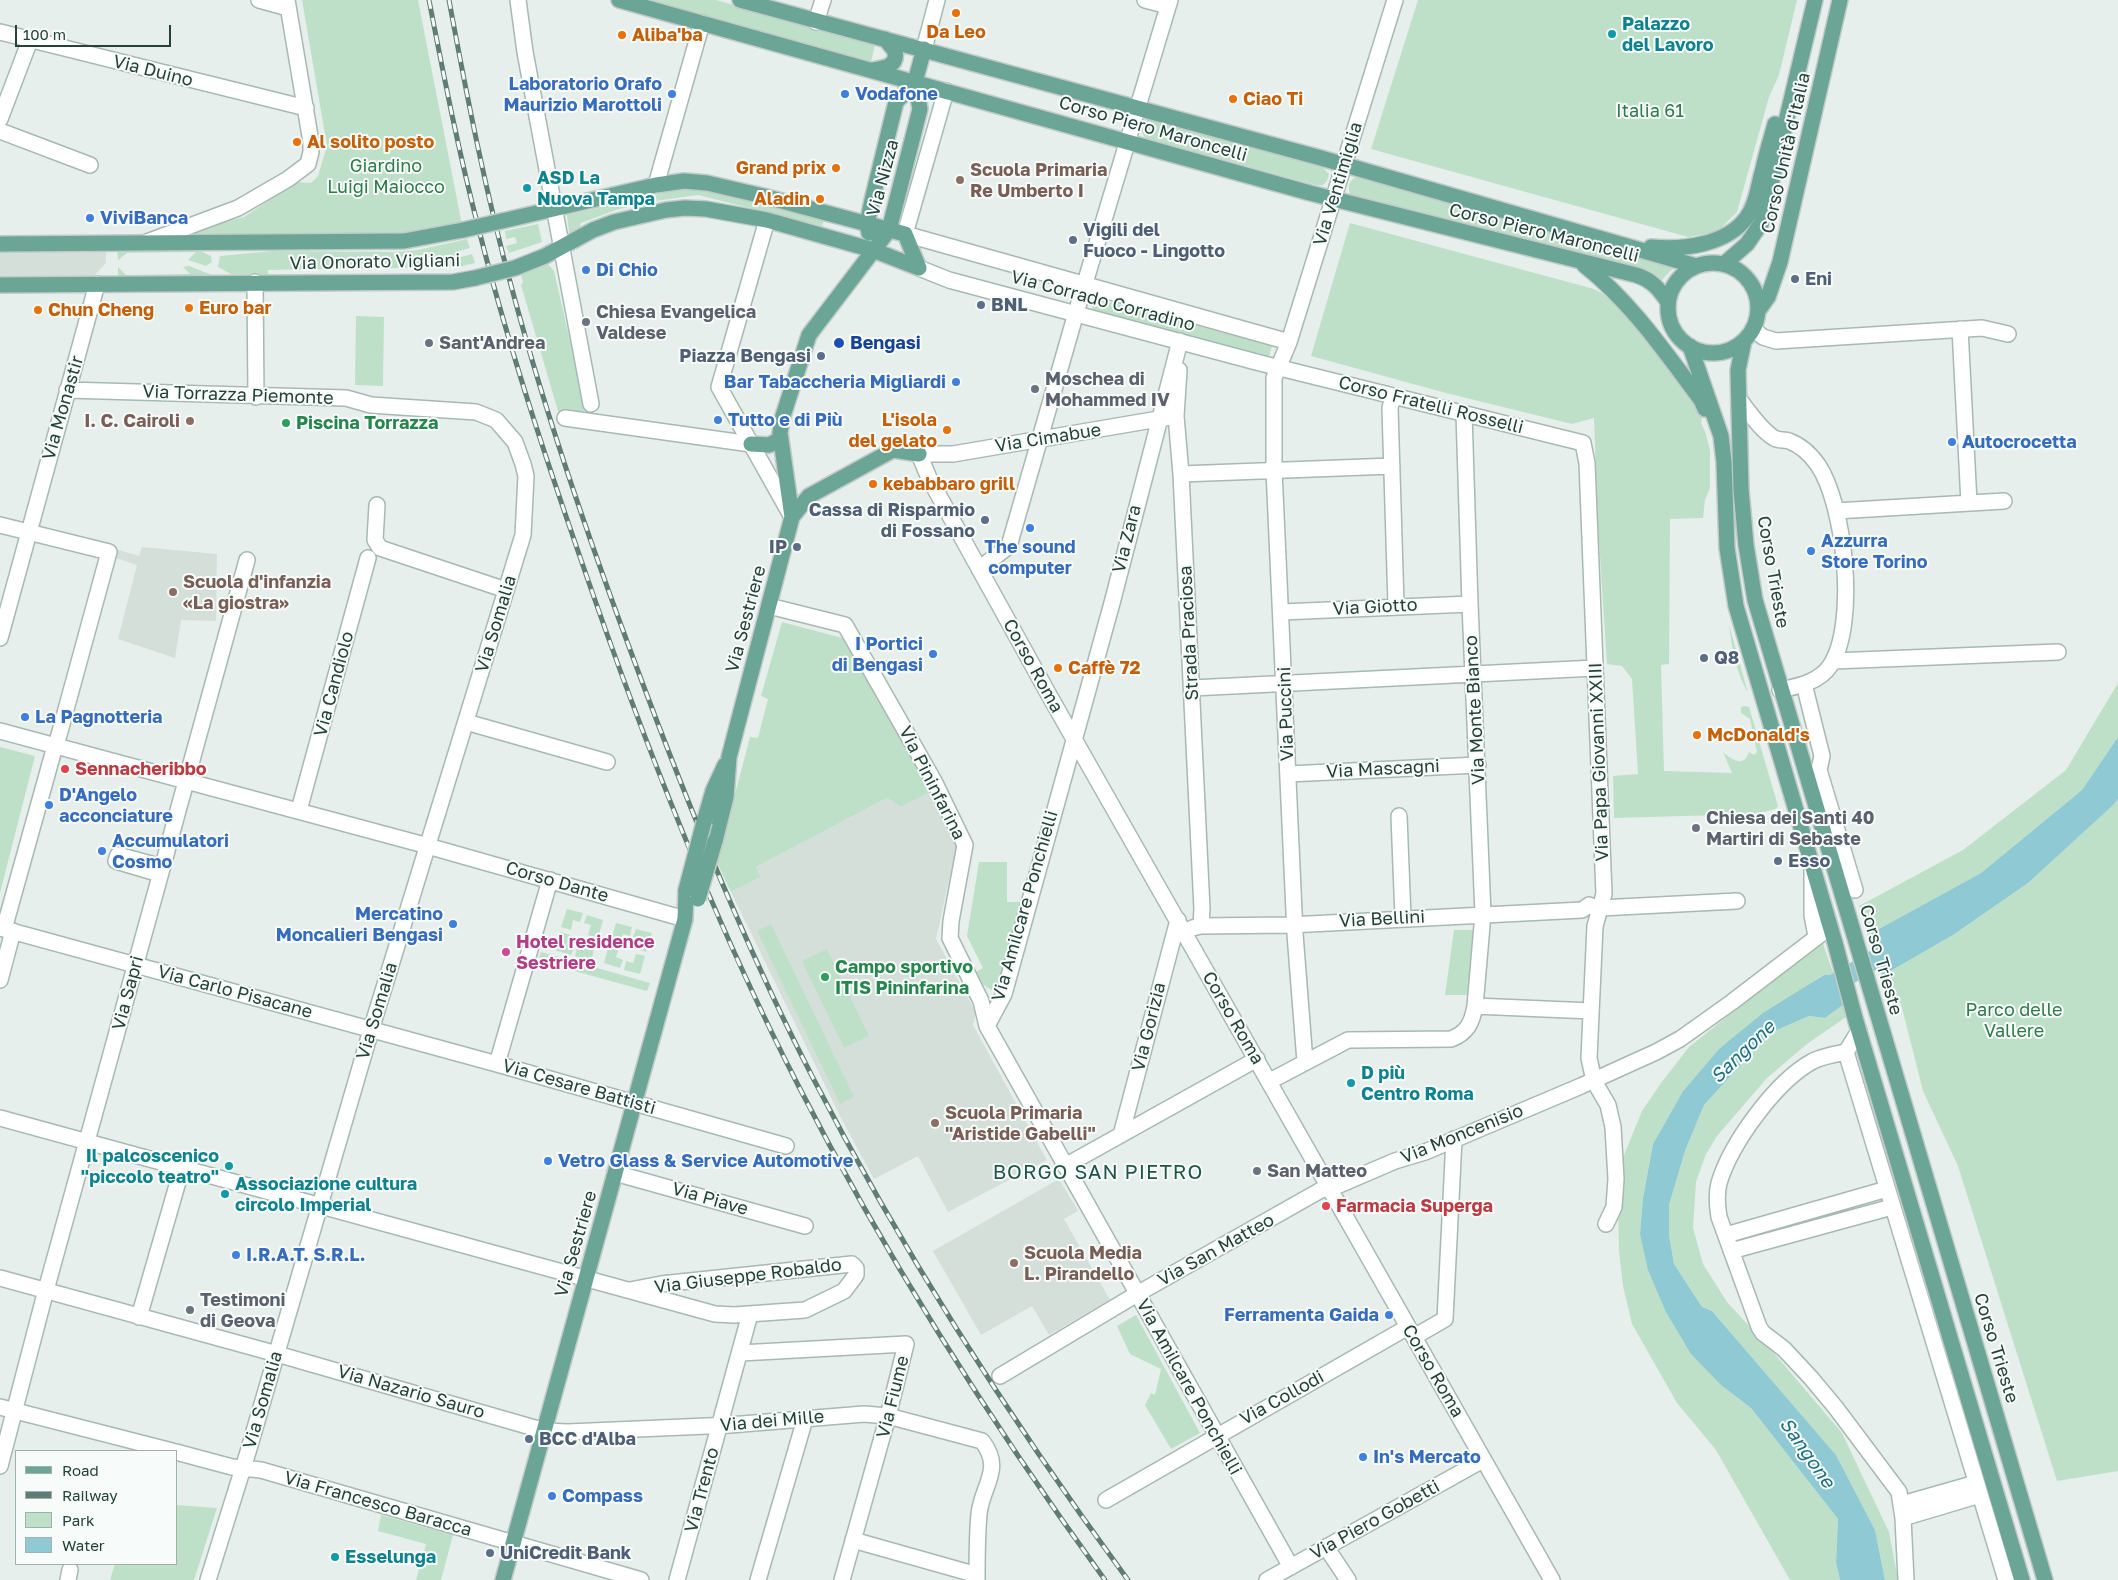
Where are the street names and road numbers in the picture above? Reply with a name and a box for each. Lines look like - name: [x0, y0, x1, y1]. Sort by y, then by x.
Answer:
- street label: Via Duino: [111, 51, 195, 91]
- street label: Corso Unità d'Italia: [1757, 70, 1815, 236]
- street label: Corso Piero Maroncelli: [1056, 92, 1250, 166]
- street label: Via Ventimiglia: [1309, 119, 1367, 249]
- street label: Via Nizza: [862, 137, 904, 219]
- street label: Corso Piero Maroncelli: [1447, 199, 1641, 267]
- street label: Via Onorato Vigliani: [289, 250, 461, 274]
- street label: Via Corrado Corradino: [1009, 266, 1197, 336]
- street label: Via Monastir: [38, 353, 88, 463]
- street label: Corso Fratelli Rosselli: [1336, 372, 1526, 438]
- street label: Via Torrazza Piemonte: [142, 381, 334, 409]
- street label: Via Cimabue: [993, 419, 1103, 457]
- street label: Via Zara: [1108, 503, 1146, 575]
- street label: Corso Trieste: [1752, 514, 1794, 630]
- street label: Via Sestriere: [721, 563, 771, 675]
- street label: Strada Praciosa: [1175, 565, 1203, 701]
- street label: Via Somalia: [471, 573, 521, 675]
- street label: Via Giotto: [1332, 594, 1418, 620]
- street label: Corso Roma: [998, 615, 1068, 717]
- street label: Via Candiolo: [310, 629, 358, 739]
- street label: Via Monte Bianco: [1460, 635, 1490, 785]
- street label: Via Papa Giovanni XXIII: [1585, 662, 1613, 862]
- street label: Via Puccini: [1274, 666, 1298, 762]
- street label: Via Pininfarina: [894, 723, 970, 843]
- street label: Via Mascagni: [1326, 755, 1440, 783]
- street label: Via Amilcare Ponchielli: [987, 808, 1063, 1004]
- street label: Corso Dante: [503, 857, 611, 907]
- street label: Corso Trieste: [1855, 902, 1907, 1018]
- street label: Via Bellini: [1338, 906, 1426, 932]
- street label: Via Sapri: [108, 953, 148, 1033]
- street label: Via Somalia: [352, 960, 402, 1062]
- street label: Via Carlo Pisacane: [155, 961, 315, 1023]
- street label: Corso Roma: [1198, 968, 1268, 1068]
- street label: Via Gorizia: [1128, 980, 1170, 1074]
- street label: Via Cesare Battisti: [500, 1055, 658, 1119]
- street label: Via Moncenisio: [1398, 1100, 1526, 1168]
- street label: Via Piave: [669, 1178, 751, 1220]
- street label: Via Sestriere: [550, 1188, 602, 1300]
- street label: Via San Matteo: [1154, 1209, 1278, 1291]
- street label: Via Giuseppe Robaldo: [653, 1254, 843, 1298]
- street label: Corso Trieste: [1969, 1290, 2023, 1406]
- street label: Via Amilcare Ponchielli: [1132, 1295, 1246, 1479]
- street label: Corso Roma: [1398, 1321, 1468, 1421]
- street label: Via Somalia: [239, 1349, 287, 1451]
- street label: Via Fiume: [872, 1353, 914, 1441]
- street label: Via Nazario Sauro: [335, 1361, 487, 1423]
- street label: Via Collodi: [1236, 1366, 1328, 1430]
- street label: Via dei Mille: [719, 1406, 825, 1436]
- street label: Via Trento: [680, 1445, 724, 1535]
- street label: Via Francesco Baracca: [282, 1467, 474, 1541]
- street label: Via Piero Gobetti: [1306, 1475, 1444, 1565]

